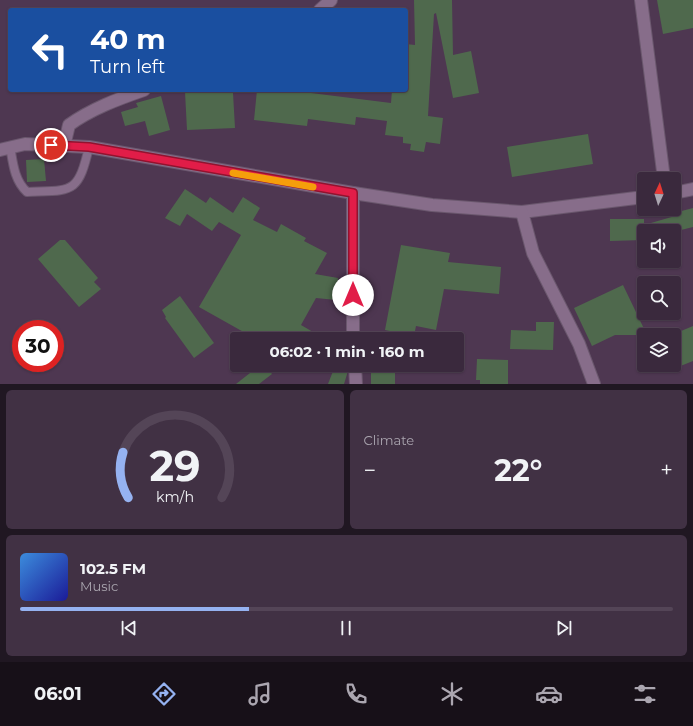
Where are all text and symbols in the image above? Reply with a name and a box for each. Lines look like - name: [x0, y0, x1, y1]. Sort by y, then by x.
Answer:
- text: 40 m: [90, 22, 166, 56]
- icon: left: [24, 24, 76, 76]
- text: Turn left: [90, 56, 165, 78]
- pin: [34, 128, 68, 162]
- icon: arrive: [40, 134, 62, 156]
- north arrow: [637, 172, 681, 216]
- map controls: [637, 172, 681, 372]
- button: sound: [637, 224, 681, 268]
- position arrow: [332, 274, 374, 316]
- button: search: [637, 276, 681, 320]
- speed limit sign: 30: [12, 320, 64, 372]
- button: layers: [637, 328, 681, 372]
- text: 06:02 · 1 min · 160 m: [269, 342, 425, 361]
- text: Climate: [364, 432, 414, 448]
- text: 29: [149, 440, 200, 490]
- text: 22°: [494, 452, 542, 489]
- text: −: [364, 457, 376, 484]
- text: +: [660, 457, 673, 484]
- text: km/h: [156, 487, 194, 505]
- text: 102.5 FM: [80, 559, 146, 578]
- text: Music: [80, 578, 118, 594]
- icon: previous: [118, 617, 140, 639]
- icon: pause: [335, 617, 357, 639]
- icon: next: [553, 617, 575, 639]
- icon: directions: [150, 680, 178, 708]
- icon: music: [246, 680, 274, 708]
- icon: phone: [342, 680, 370, 708]
- icon: climate: [438, 680, 466, 708]
- icon: car: [535, 680, 563, 708]
- icon: filters: [631, 680, 659, 708]
- text: 06:01: [34, 683, 82, 705]

